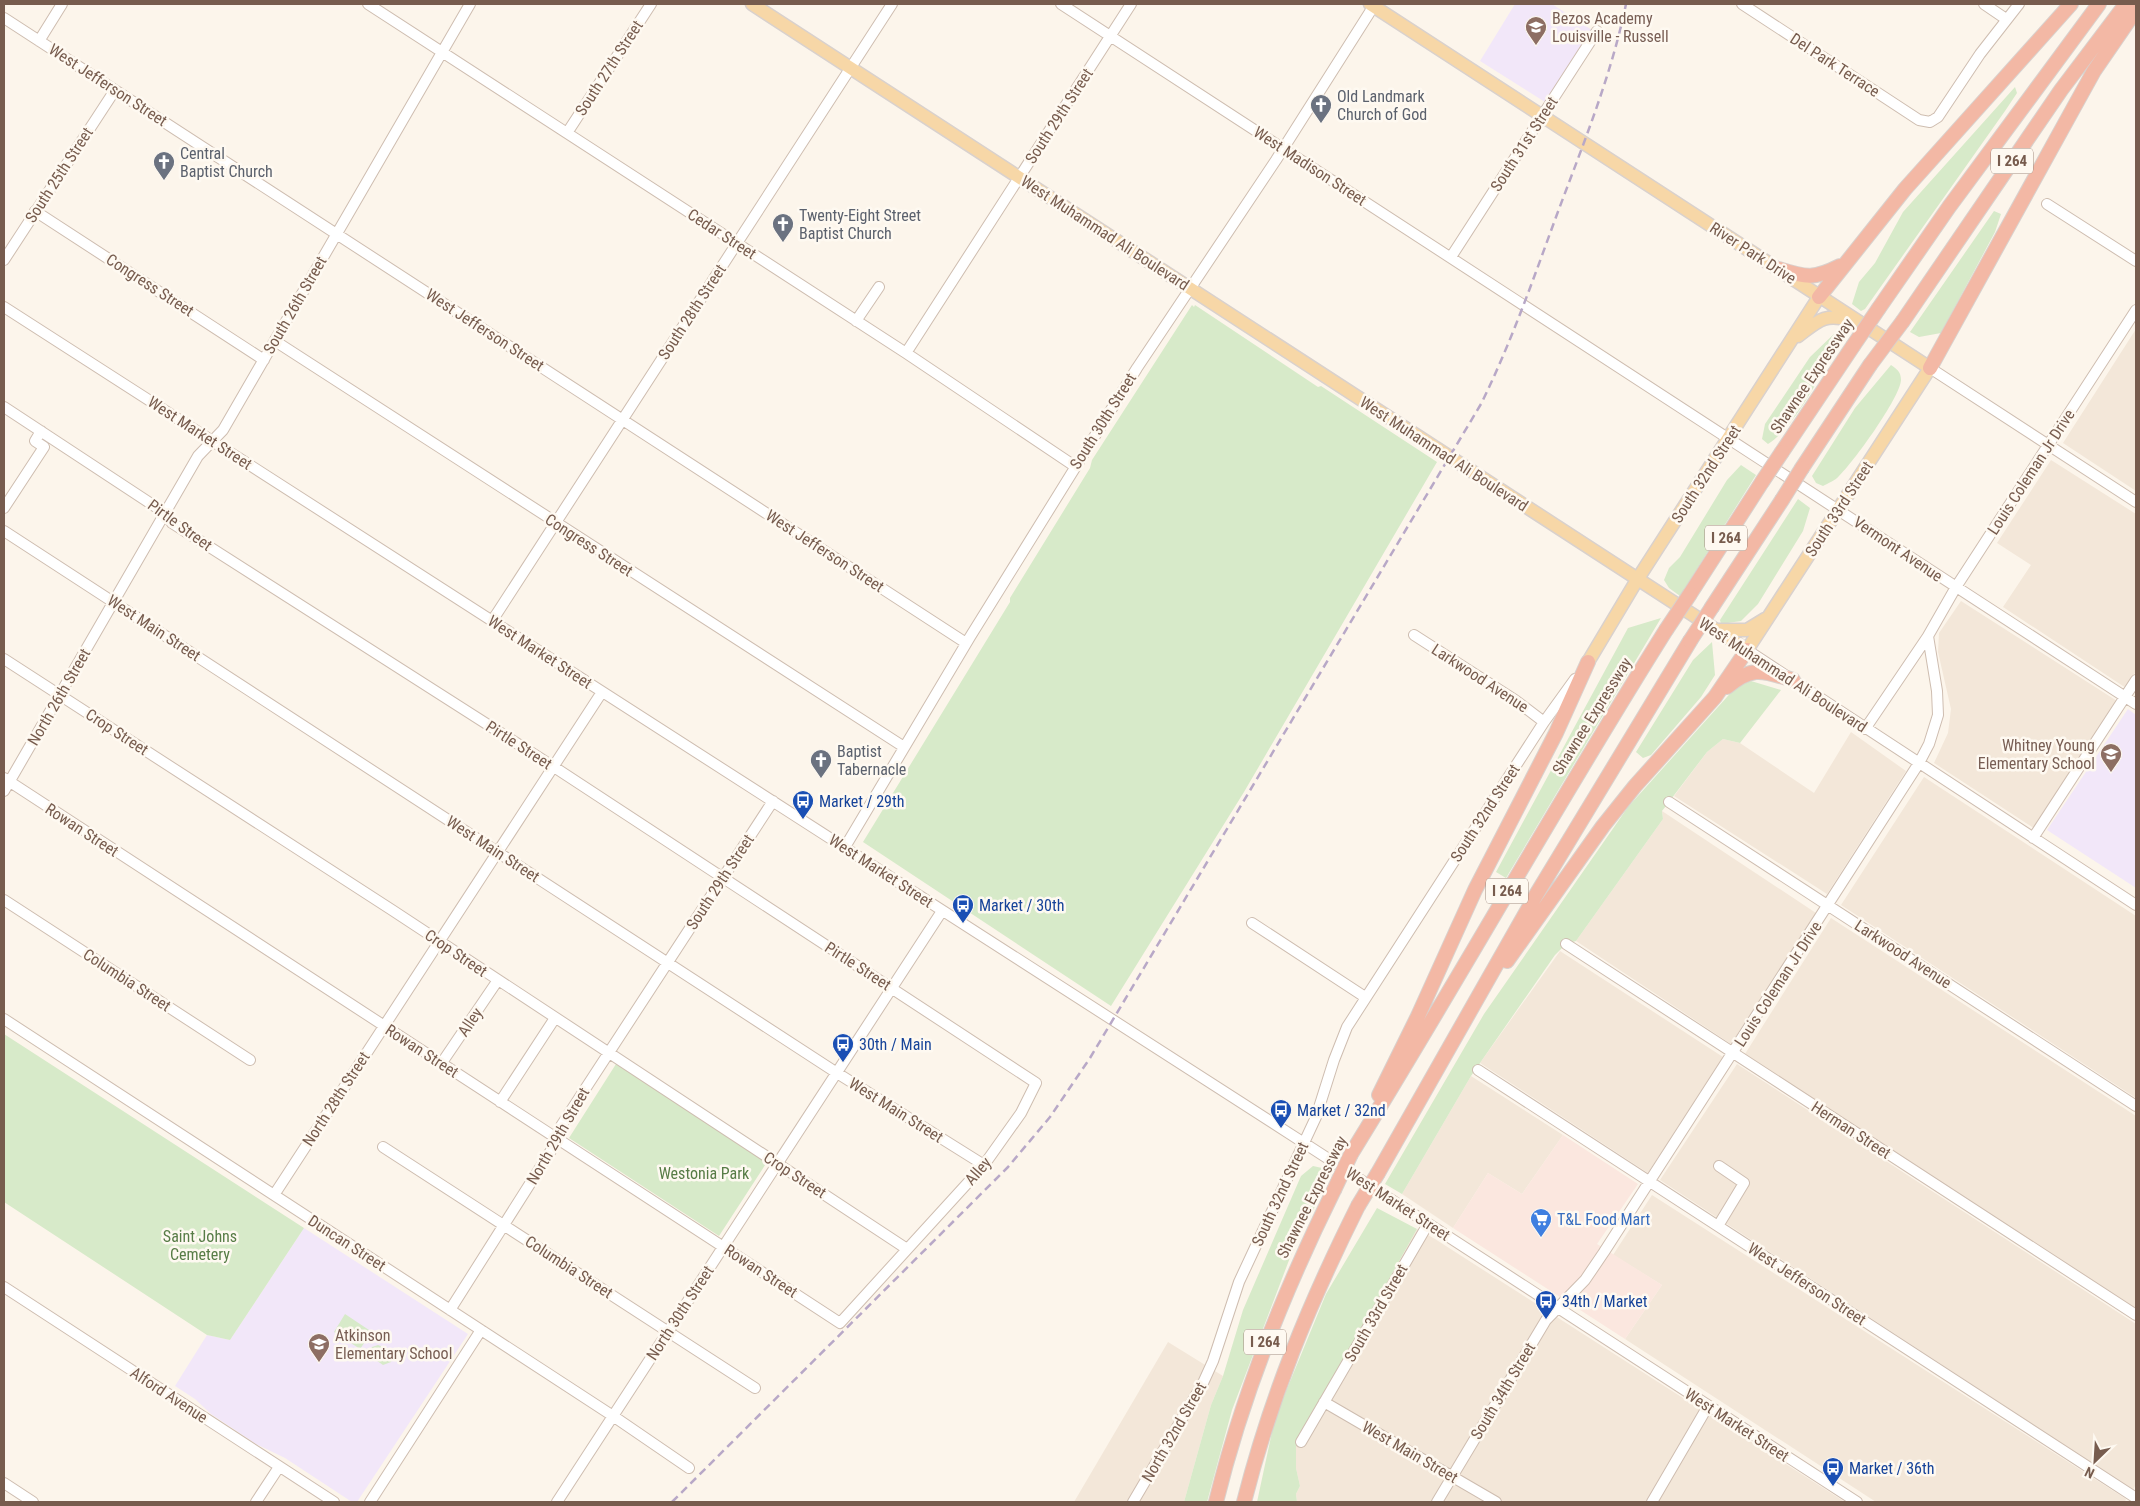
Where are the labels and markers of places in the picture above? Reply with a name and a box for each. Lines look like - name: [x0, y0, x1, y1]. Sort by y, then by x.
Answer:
- place label: Bezos Academy Louisville - Russell: [1552, 9, 1669, 46]
- school or university icon: Bezos Academy Louisville - Russell: [1524, 15, 1548, 46]
- place label: Old Landmark Church of God: [1337, 87, 1427, 124]
- church icon: Old Landmark Church of God: [1309, 93, 1333, 124]
- place label: Central Baptist Church: [180, 144, 273, 181]
- church icon: Central Baptist Church: [152, 150, 176, 181]
- place label: Twenty-Eight Street Baptist Church: [799, 206, 921, 243]
- church icon: Twenty-Eight Street Baptist Church: [771, 212, 795, 243]
- place label: Whitney Young Elementary School: [1978, 736, 2095, 773]
- place label: Baptist Tabernacle: [837, 742, 906, 779]
- school or university icon: Whitney Young Elementary School: [2099, 742, 2123, 773]
- church icon: Baptist Tabernacle: [809, 748, 833, 779]
- bus stop icon: Market / 29th: [791, 789, 815, 820]
- place label: Market / 29th: [819, 792, 904, 811]
- bus stop icon: Market / 30th: [951, 893, 975, 924]
- place label: Market / 30th: [979, 896, 1064, 915]
- bus stop icon: 30th / Main: [831, 1032, 855, 1063]
- place label: 30th / Main: [859, 1035, 932, 1054]
- bus stop icon: Market / 32nd: [1269, 1098, 1293, 1129]
- place label: Market / 32nd: [1297, 1101, 1386, 1120]
- supermarket icon: T&L Food Mart: [1529, 1207, 1553, 1238]
- place label: T&L Food Mart: [1557, 1210, 1651, 1229]
- bus stop icon: 34th / Market: [1534, 1289, 1558, 1320]
- place label: 34th / Market: [1562, 1292, 1648, 1311]
- place label: Atkinson Elementary School: [335, 1326, 452, 1363]
- school or university icon: Atkinson Elementary School: [307, 1332, 331, 1363]
- bus stop icon: Market / 36th: [1821, 1456, 1845, 1487]
- place label: Market / 36th: [1849, 1459, 1934, 1478]

